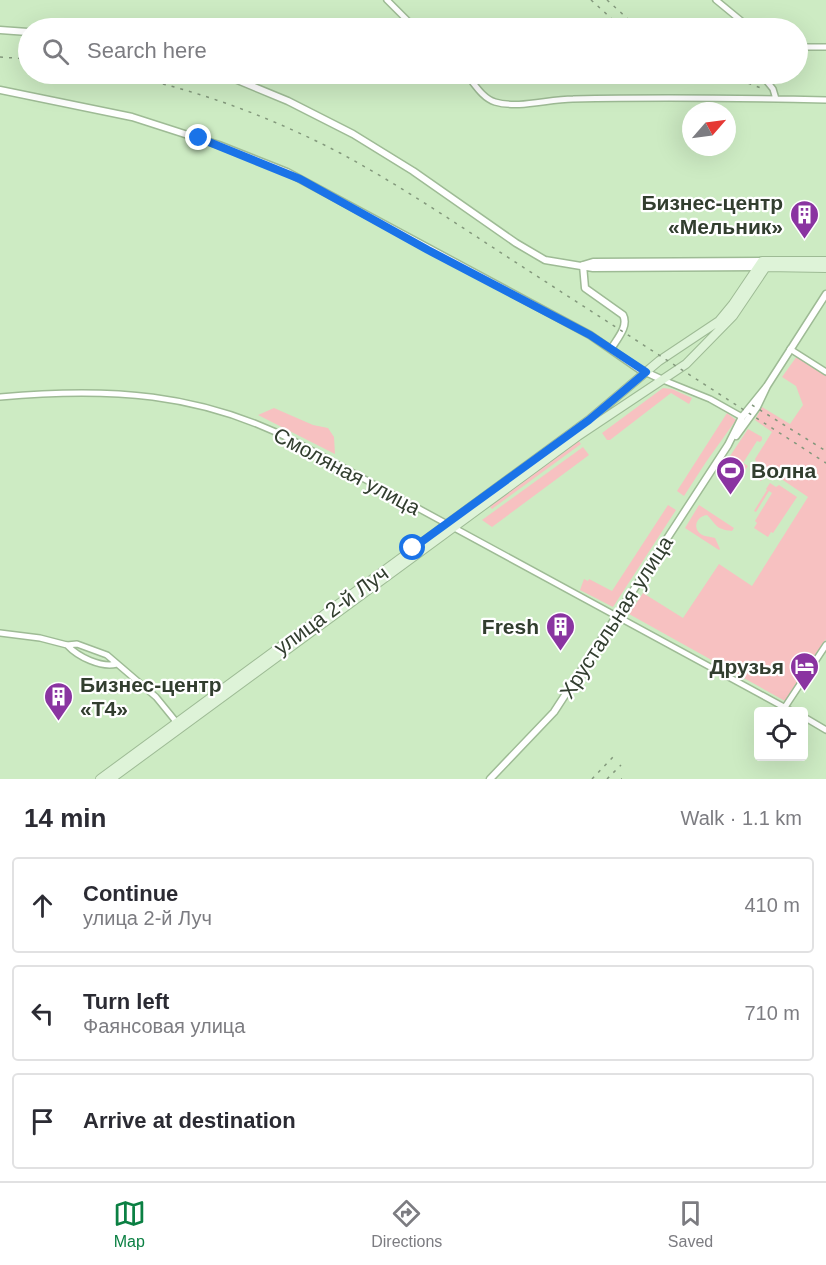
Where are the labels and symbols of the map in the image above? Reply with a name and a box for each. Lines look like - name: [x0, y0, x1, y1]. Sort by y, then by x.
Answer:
- north arrow: [682, 102, 736, 156]
- route end: [185, 124, 211, 150]
- place label: Бизнес-центр «Мельник»: [641, 191, 783, 238]
- building icon: Бизнес-центр «Мельник»: [788, 198, 820, 240]
- street label: Смоляная улица: [270, 423, 424, 519]
- sports icon: Волна: [714, 454, 746, 496]
- place label: Волна: [751, 459, 816, 482]
- street label: Хрустальная улица: [555, 531, 677, 702]
- route start: [399, 534, 425, 560]
- street label: улица 2-й Луч: [270, 561, 392, 659]
- building icon: Fresh: [544, 610, 576, 652]
- place label: Fresh: [482, 615, 539, 638]
- hotel icon: Друзья: [789, 650, 821, 692]
- place label: Друзья: [709, 655, 784, 678]
- place label: Бизнес-центр «Т4»: [80, 673, 222, 720]
- building icon: Бизнес-центр «Т4»: [43, 680, 75, 722]

